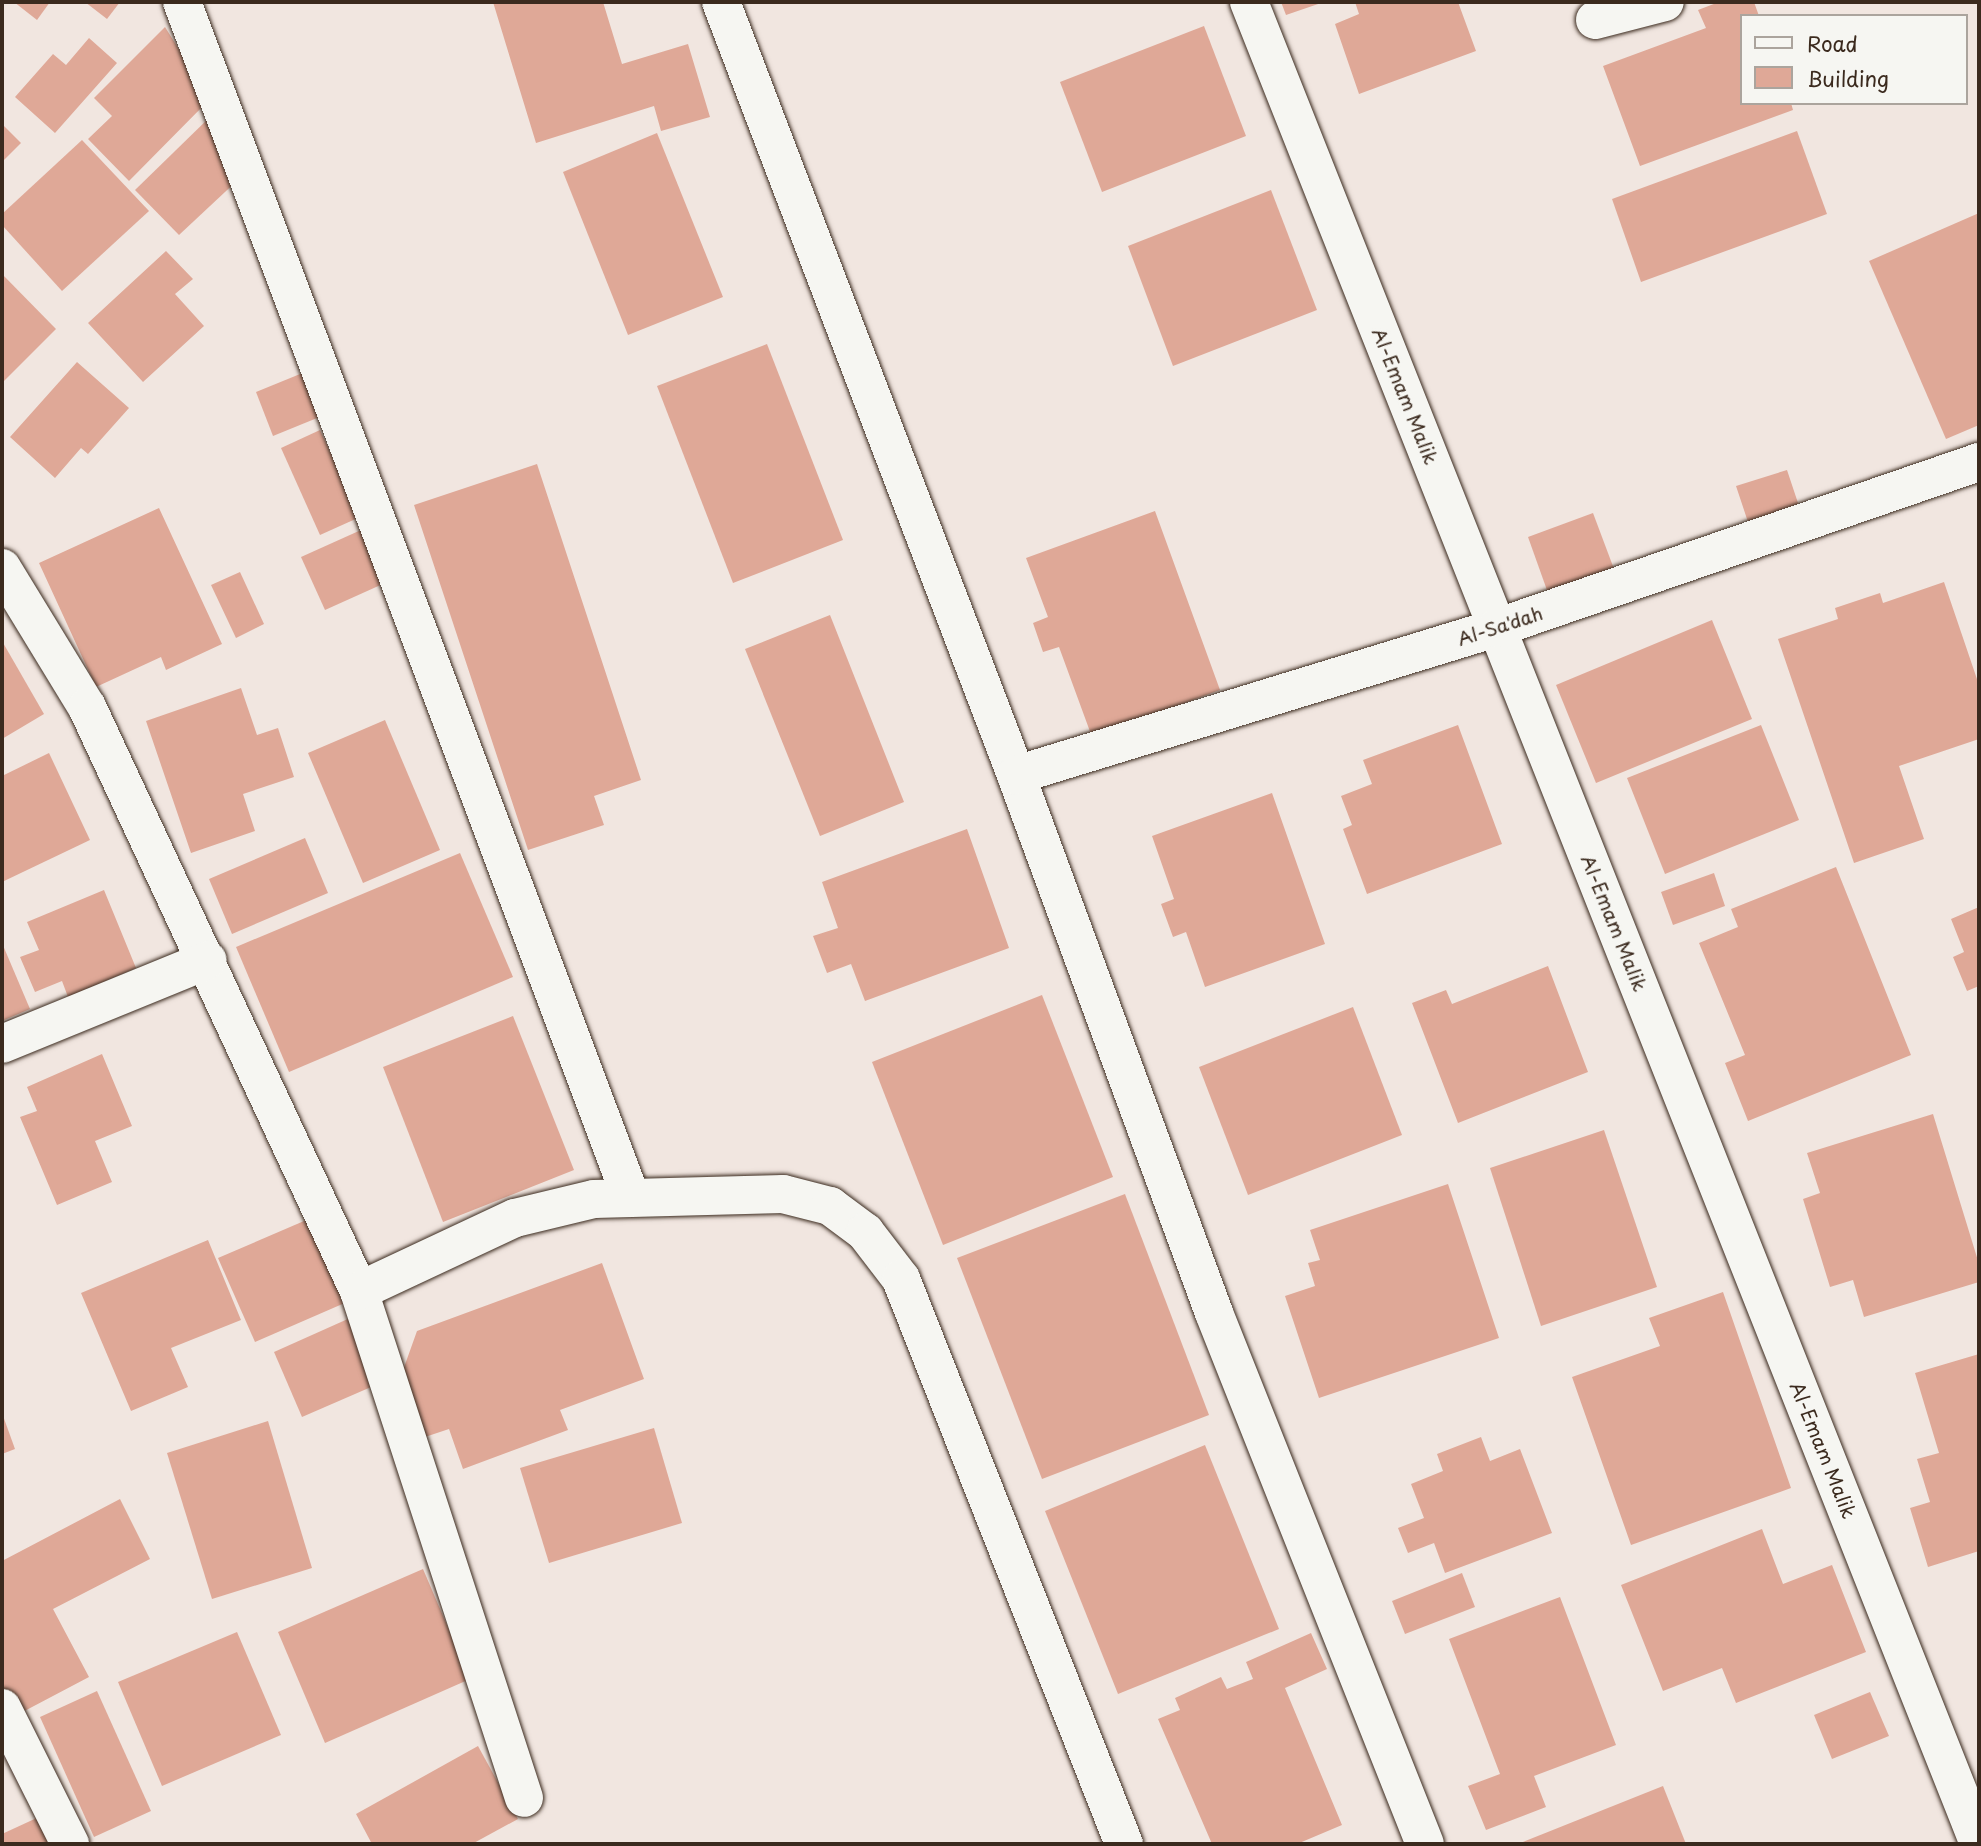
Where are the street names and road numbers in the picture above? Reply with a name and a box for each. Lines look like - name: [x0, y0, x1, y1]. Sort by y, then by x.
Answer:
- street label: Al-Emam Malik: [1367, 325, 1443, 467]
- street label: Al-Sa'dah: [1454, 602, 1546, 650]
- street label: Al-Emam Malik: [1576, 852, 1652, 994]
- street label: Al-Emam Malik: [1785, 1379, 1861, 1521]

